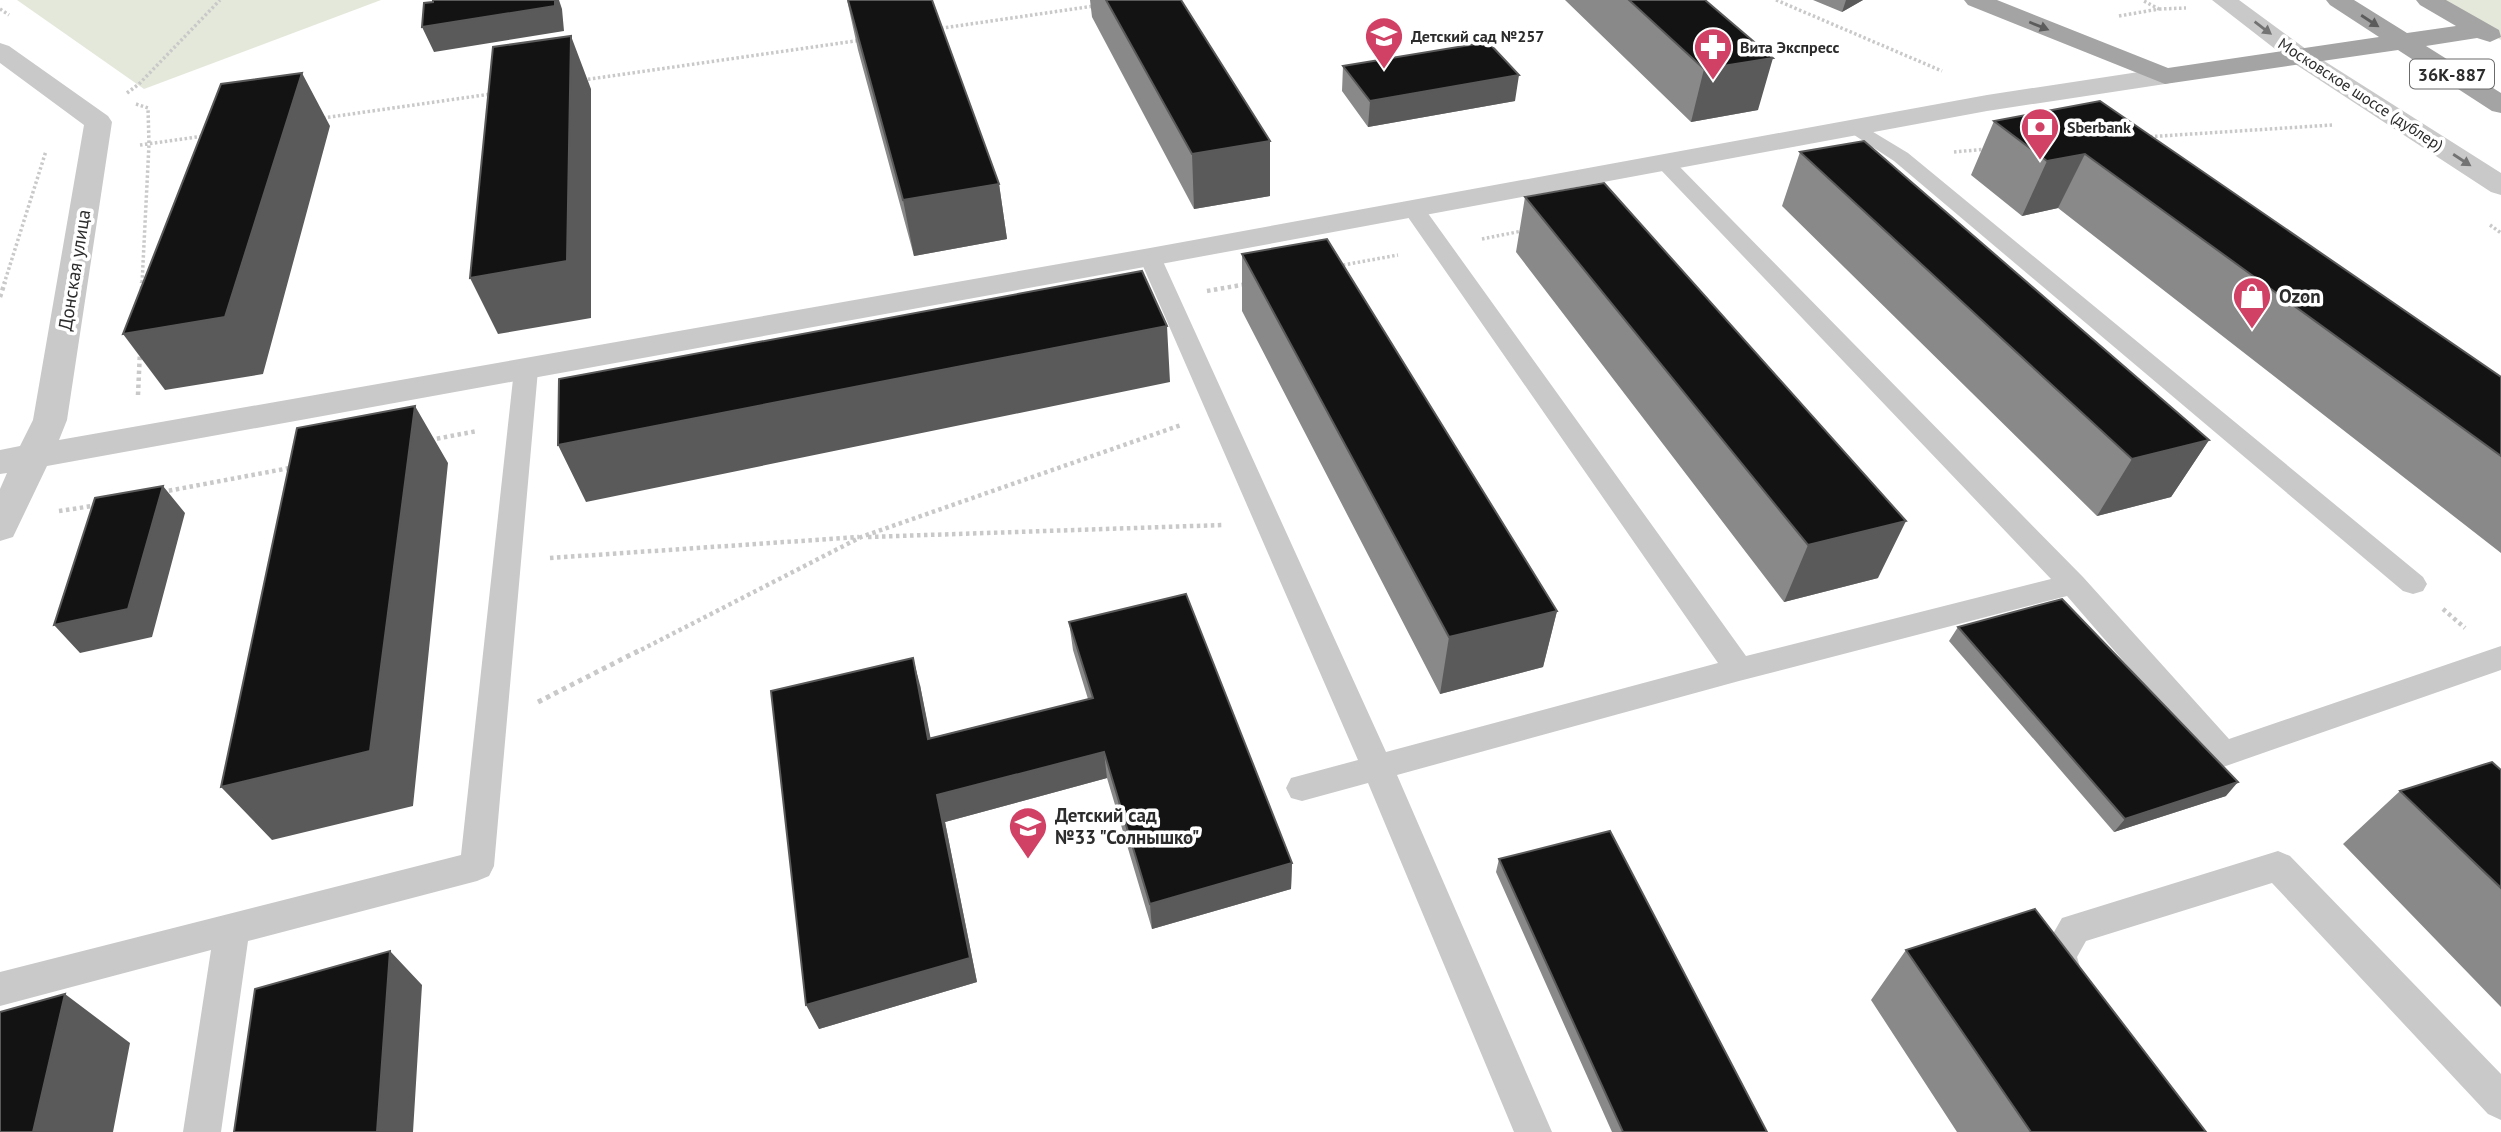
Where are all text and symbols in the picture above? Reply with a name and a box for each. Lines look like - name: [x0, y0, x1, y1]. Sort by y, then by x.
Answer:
- one-way arrow: [2361, 14, 2379, 28]
- school or university icon: Детский сад №257: [1363, 15, 1405, 70]
- one-way arrow: [2028, 20, 2049, 31]
- one-way arrow: [2253, 21, 2271, 36]
- place label: Детский сад №257: [1411, 26, 1544, 46]
- pharmacy icon: Вита Экспресс: [1692, 26, 1734, 81]
- street label: Московское шоссе (дублер): [2275, 33, 2447, 155]
- place label: Вита Экспресс: [1740, 37, 1839, 57]
- road number: 36К-887: [2410, 60, 2494, 88]
- bank icon: Sberbank: [2019, 106, 2061, 161]
- place label: Sberbank: [2067, 117, 2131, 137]
- one-way arrow: [2452, 154, 2471, 167]
- street label: Донская улица: [53, 208, 95, 332]
- shop icon: Ozon: [2231, 275, 2273, 330]
- place label: Ozon: [2279, 284, 2321, 308]
- place label: Детский сад №33 "Солнышко": [1055, 803, 1199, 849]
- school or university icon: Детский сад №33 "Солнышко": [1007, 805, 1049, 860]

